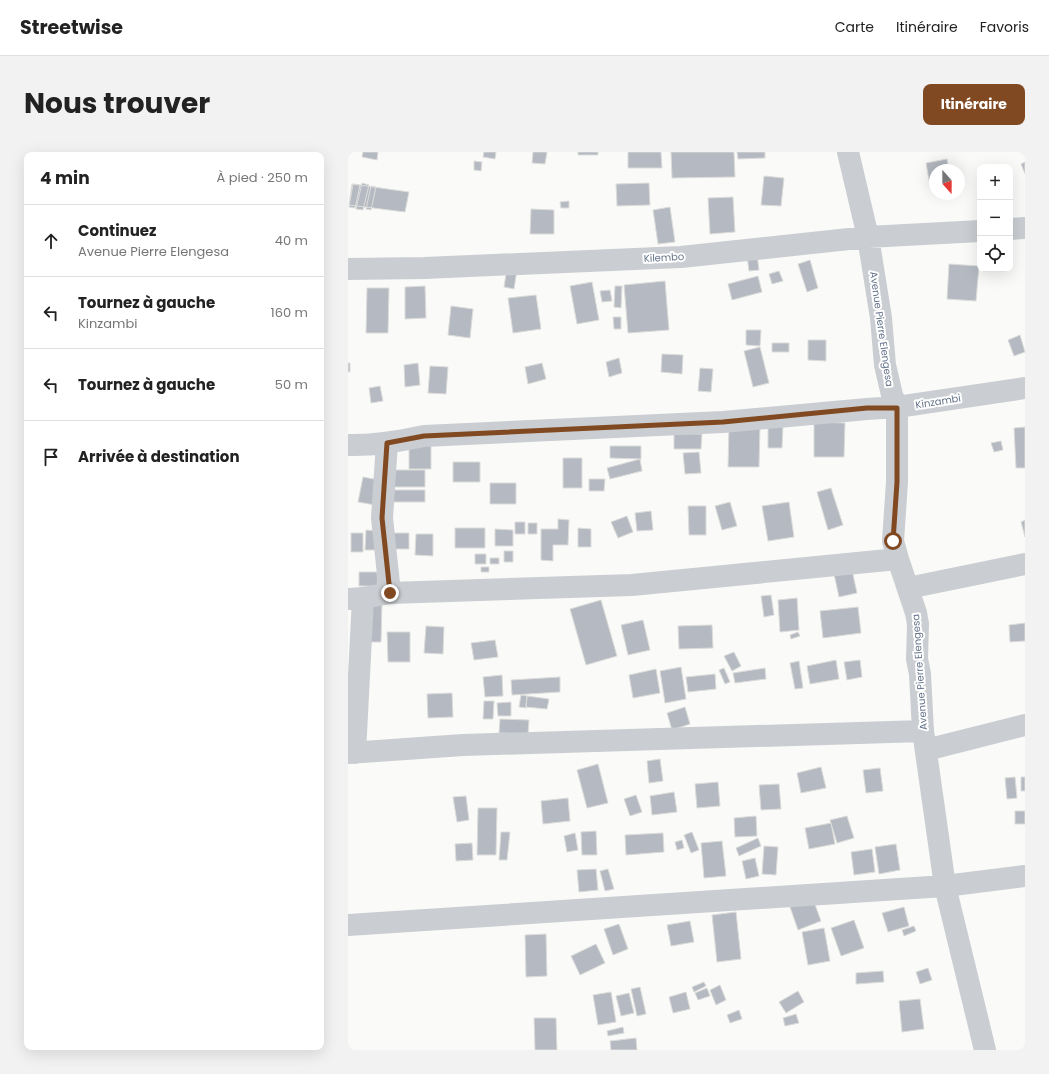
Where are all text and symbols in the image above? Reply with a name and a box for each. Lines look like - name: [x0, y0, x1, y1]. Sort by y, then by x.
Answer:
- text: Streetwise: [20, 14, 123, 41]
- text: Carte: [835, 17, 874, 37]
- text: Itinéraire: [896, 17, 958, 37]
- text: Favoris: [980, 17, 1029, 37]
- text: Nous trouver: [24, 84, 210, 123]
- button: Itinéraire: [923, 84, 1025, 125]
- north arrow: [929, 164, 965, 200]
- map controls: [977, 164, 1013, 272]
- button: +: [977, 164, 1013, 200]
- text: 4 min: [40, 166, 90, 190]
- text: À pied · 250 m: [217, 168, 308, 187]
- button: −: [977, 200, 1013, 236]
- text: Continuez: [78, 220, 157, 241]
- icon: ahead: [40, 230, 62, 252]
- text: 40 m: [275, 231, 308, 250]
- button: locate: [977, 236, 1013, 272]
- text: Avenue Pierre Elengesa: [78, 242, 229, 261]
- street label: Kilembo: [643, 249, 685, 266]
- street label: Avenue Pierre Elengesa: [866, 271, 897, 388]
- text: Tournez à gauche: [78, 292, 215, 313]
- icon: left: [40, 302, 62, 324]
- text: 160 m: [271, 303, 308, 322]
- text: Kinzambi: [78, 314, 137, 333]
- icon: left: [40, 374, 62, 396]
- text: Tournez à gauche: [78, 374, 215, 395]
- text: 50 m: [275, 375, 308, 394]
- street label: Kinzambi: [914, 391, 962, 412]
- icon: arrive: [40, 446, 62, 468]
- text: Arrivée à destination: [78, 446, 240, 467]
- route start: [884, 532, 902, 550]
- route end: [381, 584, 399, 602]
- street label: Avenue Pierre Elengesa: [908, 614, 931, 730]

